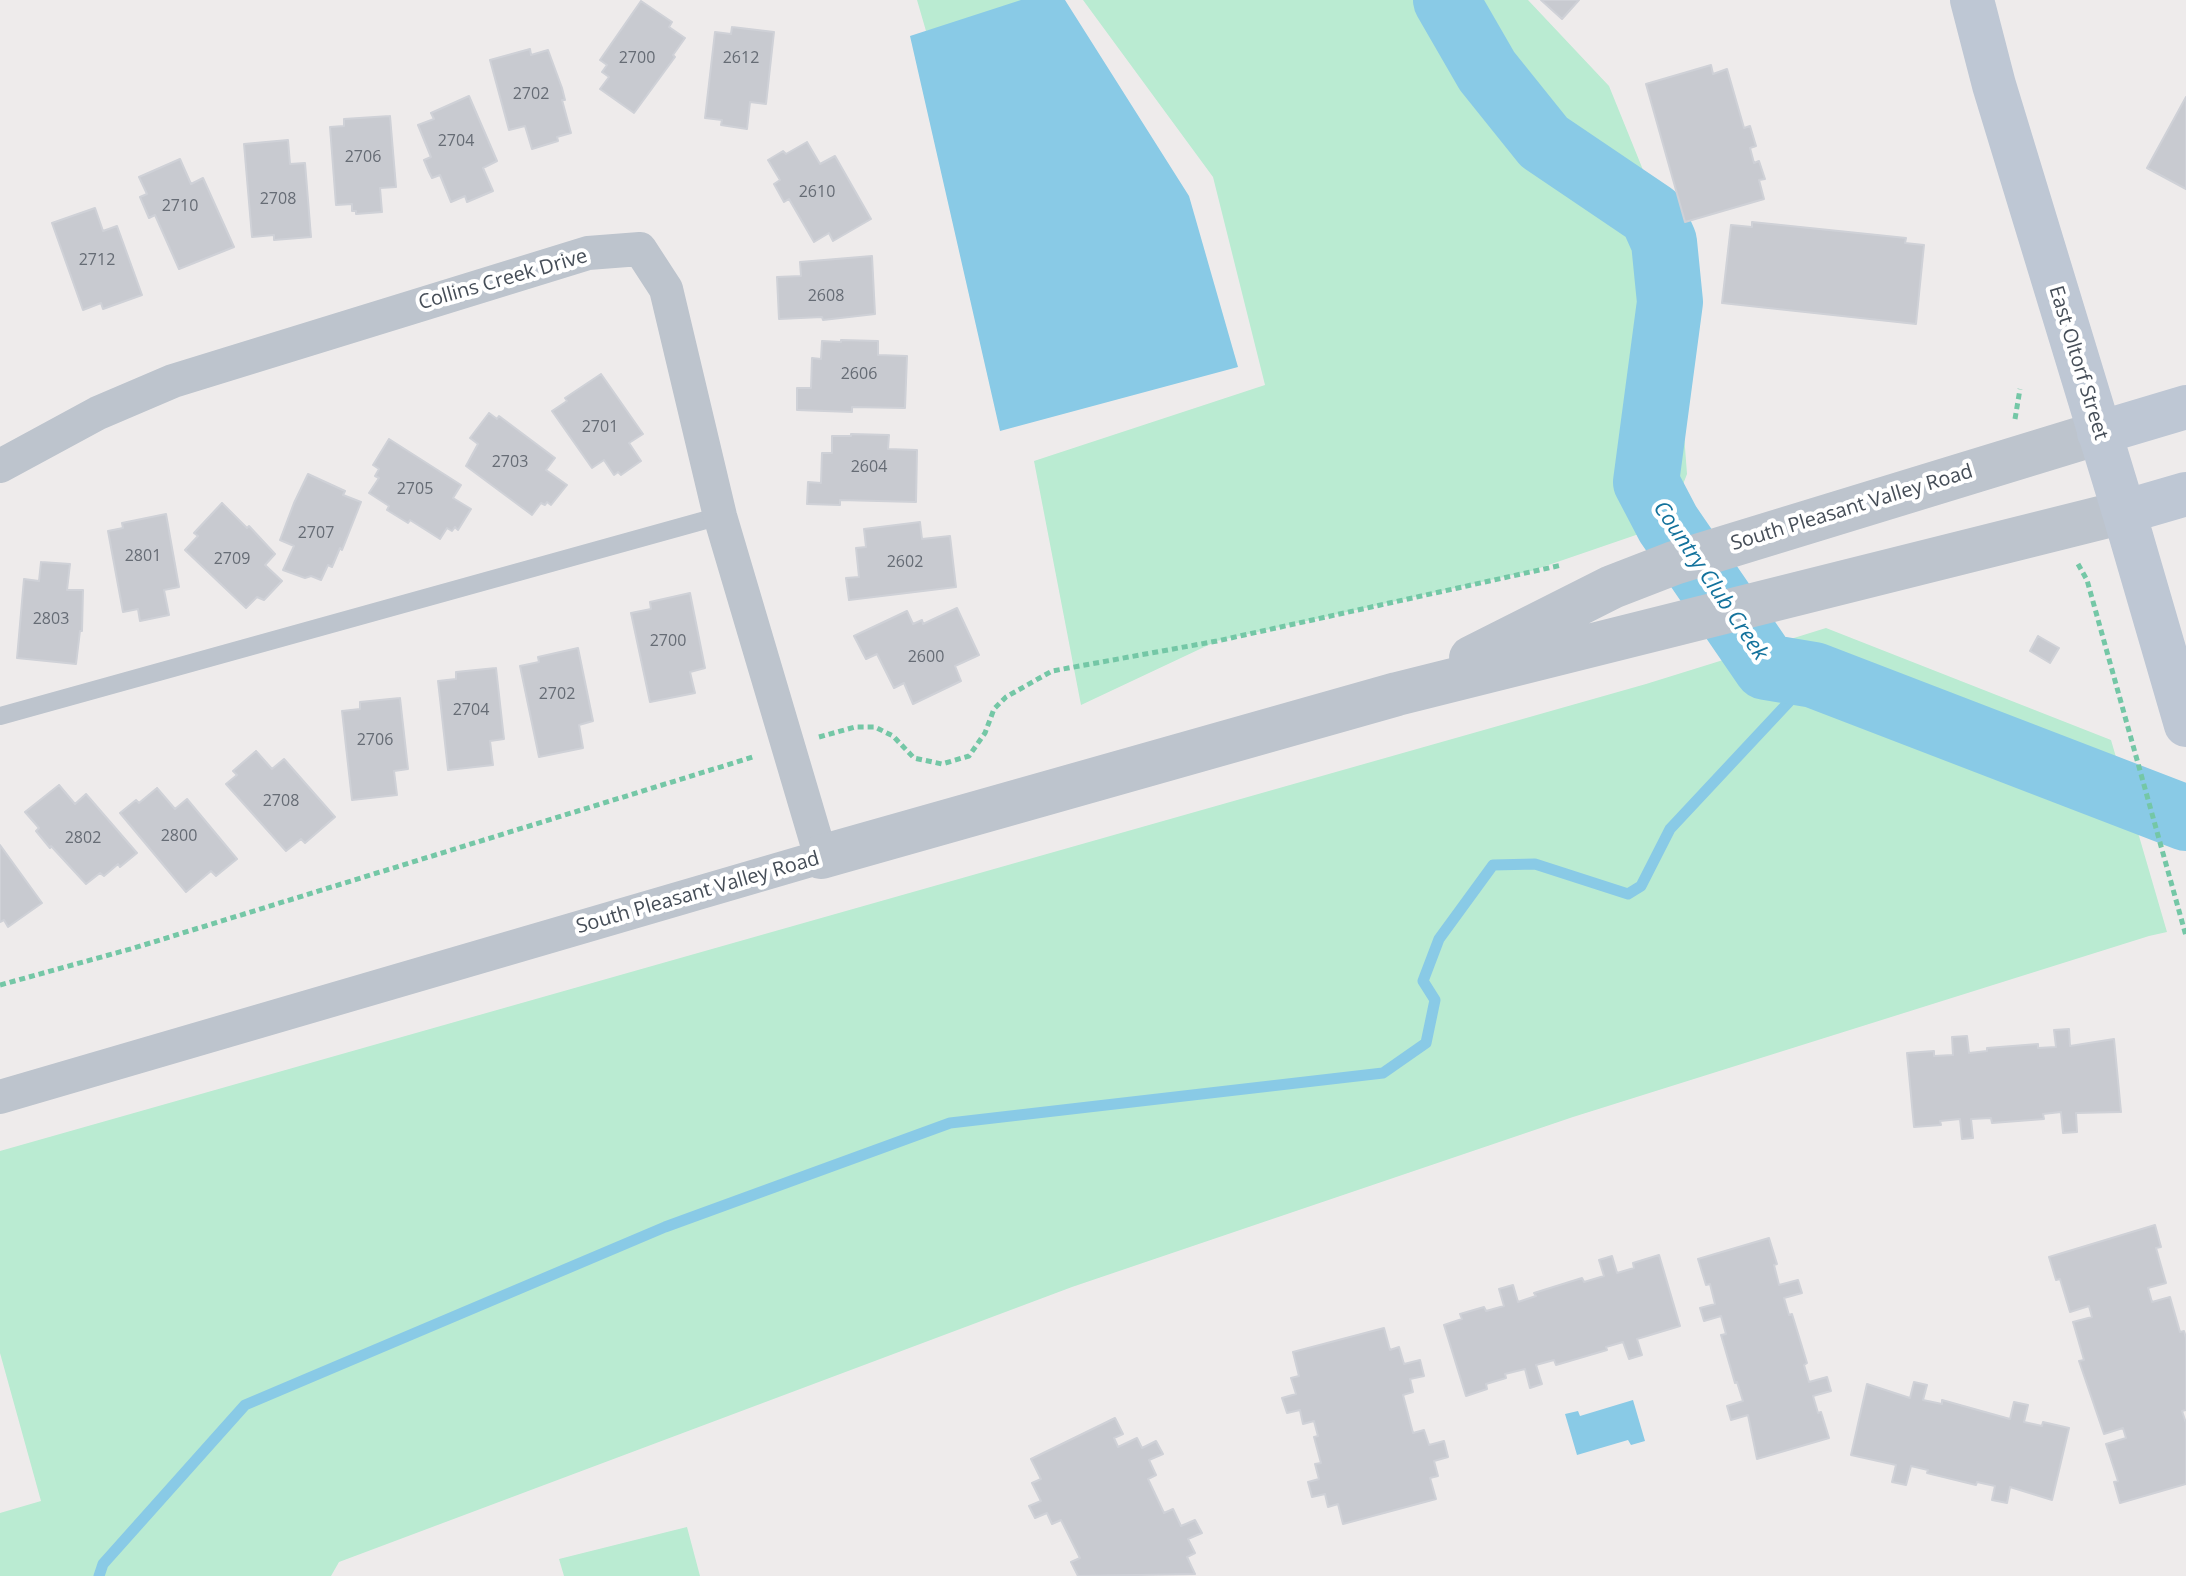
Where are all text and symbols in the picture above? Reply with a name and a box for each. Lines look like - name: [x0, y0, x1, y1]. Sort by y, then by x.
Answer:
- house number: 2700: [619, 48, 655, 68]
- house number: 2612: [723, 48, 759, 68]
- house number: 2702: [513, 84, 549, 104]
- house number: 2704: [438, 131, 474, 151]
- house number: 2706: [345, 147, 381, 167]
- house number: 2610: [799, 182, 835, 202]
- house number: 2708: [260, 189, 296, 209]
- house number: 2710: [162, 196, 198, 216]
- street label: Collins Creek Drive: [416, 244, 590, 316]
- house number: 2712: [79, 250, 115, 270]
- street label: East Oltorf Street: [2043, 283, 2113, 443]
- house number: 2608: [808, 286, 844, 306]
- house number: 2606: [841, 364, 877, 384]
- house number: 2701: [582, 417, 618, 437]
- house number: 2703: [492, 452, 528, 472]
- house number: 2604: [851, 457, 887, 477]
- street label: South Pleasant Valley Road: [1728, 460, 1976, 556]
- house number: 2705: [397, 479, 433, 499]
- water label: Country Club Creek: [1647, 496, 1773, 666]
- house number: 2707: [298, 523, 334, 543]
- house number: 2801: [125, 546, 161, 566]
- house number: 2709: [214, 549, 250, 569]
- house number: 2602: [887, 552, 923, 572]
- house number: 2803: [33, 609, 69, 629]
- house number: 2700: [650, 631, 686, 651]
- house number: 2600: [908, 647, 944, 667]
- house number: 2702: [539, 684, 575, 704]
- house number: 2704: [453, 700, 489, 720]
- house number: 2706: [357, 730, 393, 750]
- house number: 2708: [263, 791, 299, 811]
- house number: 2800: [161, 826, 197, 846]
- house number: 2802: [65, 828, 101, 848]
- street label: South Pleasant Valley Road: [574, 847, 822, 939]

